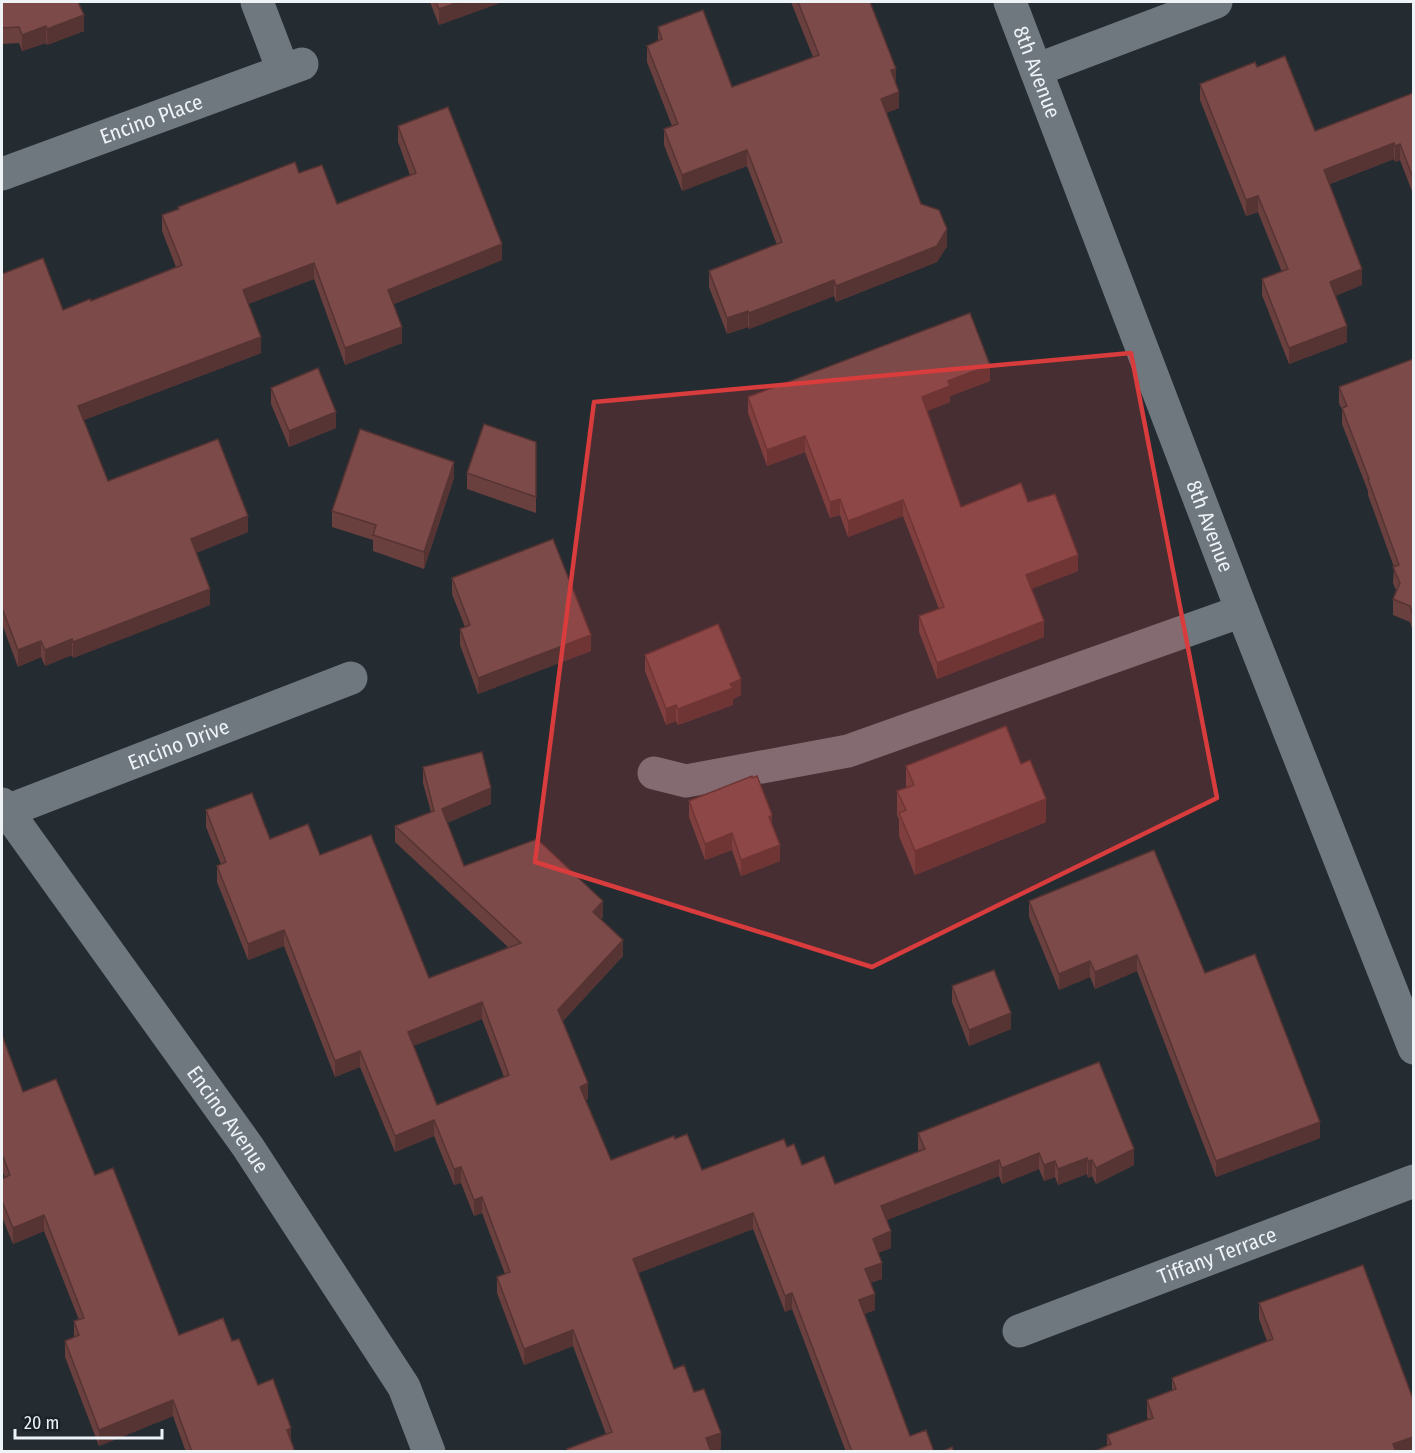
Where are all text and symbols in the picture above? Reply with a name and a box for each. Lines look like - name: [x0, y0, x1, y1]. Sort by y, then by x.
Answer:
- street label: 8th Avenue: [1007, 22, 1066, 122]
- street label: Encino Place: [96, 89, 206, 150]
- street label: 8th Avenue: [1180, 477, 1239, 576]
- street label: Encino Drive: [124, 713, 233, 776]
- street label: Encino Avenue: [181, 1061, 274, 1178]
- street label: Tiffany Terrace: [1154, 1221, 1280, 1290]
- scale bar: [15, 1402, 162, 1440]
- text: 20 m: [24, 1412, 59, 1434]

